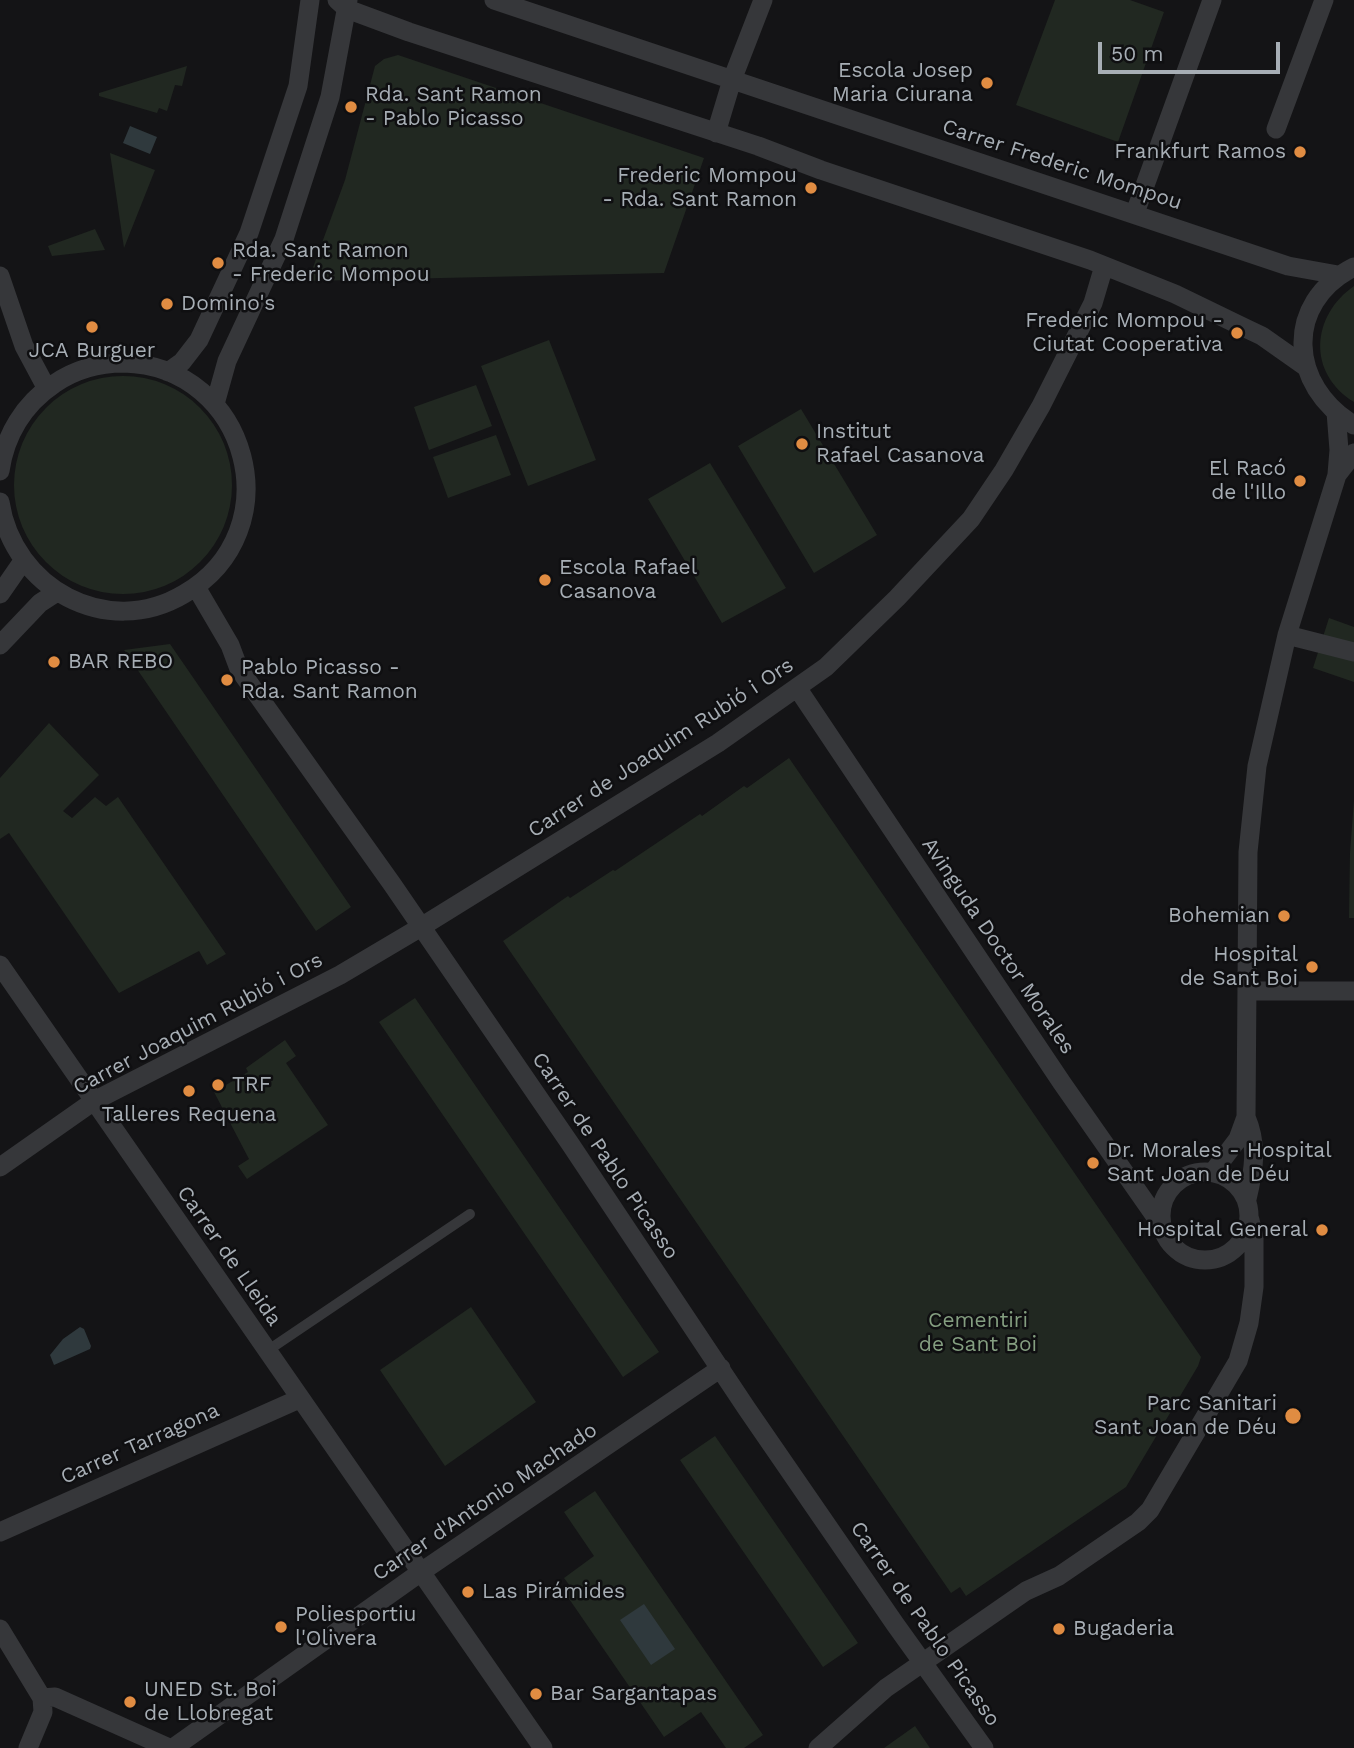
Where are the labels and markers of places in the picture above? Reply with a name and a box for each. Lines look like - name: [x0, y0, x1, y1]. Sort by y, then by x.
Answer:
- place label: Escola Josep Maria Ciurana: [832, 58, 973, 108]
- marker: Escola Josep Maria Ciurana: [979, 75, 995, 91]
- place label: Rda. Sant Ramon - Pablo Picasso: [365, 82, 542, 132]
- marker: Rda. Sant Ramon - Pablo Picasso: [343, 99, 359, 115]
- place label: Frankfurt Ramos: [1114, 139, 1286, 165]
- marker: Frankfurt Ramos: [1292, 144, 1308, 160]
- place label: Frederic Mompou - Rda. Sant Ramon: [602, 163, 797, 213]
- marker: Frederic Mompou - Rda. Sant Ramon: [803, 180, 819, 196]
- place label: Rda. Sant Ramon - Frederic Mompou: [232, 238, 430, 288]
- marker: Rda. Sant Ramon - Frederic Mompou: [210, 255, 226, 271]
- place label: Domino's: [181, 291, 275, 317]
- marker: Domino's: [159, 296, 175, 312]
- place label: Frederic Mompou - Ciutat Cooperativa: [1025, 308, 1223, 358]
- marker: JCA Burguer: [84, 319, 100, 335]
- marker: Frederic Mompou - Ciutat Cooperativa: [1229, 325, 1245, 341]
- place label: JCA Burguer: [29, 338, 155, 364]
- place label: Institut Rafael Casanova: [816, 419, 984, 469]
- marker: Institut Rafael Casanova: [794, 436, 810, 452]
- place label: El Racó de l'Illo: [1209, 456, 1286, 506]
- marker: El Racó de l'Illo: [1292, 473, 1308, 489]
- place label: Escola Rafael Casanova: [559, 555, 697, 605]
- marker: Escola Rafael Casanova: [537, 572, 553, 588]
- place label: BAR REBO: [68, 649, 173, 675]
- marker: BAR REBO: [46, 654, 62, 670]
- place label: Pablo Picasso - Rda. Sant Ramon: [241, 655, 418, 705]
- marker: Pablo Picasso - Rda. Sant Ramon: [219, 672, 235, 688]
- place label: Bohemian: [1168, 903, 1270, 929]
- marker: Bohemian: [1276, 908, 1292, 924]
- place label: Hospital de Sant Boi: [1180, 942, 1298, 992]
- marker: Hospital de Sant Boi: [1304, 959, 1320, 975]
- place label: TRF: [232, 1072, 271, 1098]
- marker: TRF: [210, 1077, 226, 1093]
- marker: Talleres Requena: [181, 1083, 197, 1099]
- place label: Talleres Requena: [102, 1102, 276, 1128]
- place label: Dr. Morales - Hospital Sant Joan de Déu: [1107, 1138, 1332, 1188]
- marker: Dr. Morales - Hospital Sant Joan de Déu: [1085, 1155, 1101, 1171]
- place label: Hospital General: [1137, 1217, 1308, 1243]
- marker: Hospital General: [1314, 1222, 1330, 1238]
- place label: Parc Sanitari Sant Joan de Déu: [1094, 1391, 1277, 1441]
- marker: Parc Sanitari Sant Joan de Déu: [1283, 1406, 1303, 1426]
- place label: Las Pirámides: [482, 1579, 625, 1605]
- marker: Las Pirámides: [460, 1584, 476, 1600]
- place label: Poliesportiu l'Olivera: [295, 1602, 416, 1652]
- place label: Bugaderia: [1073, 1616, 1174, 1642]
- marker: Poliesportiu l'Olivera: [273, 1619, 289, 1635]
- marker: Bugaderia: [1051, 1621, 1067, 1637]
- place label: UNED St. Boi de Llobregat: [144, 1677, 277, 1727]
- place label: Bar Sargantapas: [550, 1681, 717, 1707]
- marker: Bar Sargantapas: [528, 1686, 544, 1702]
- marker: UNED St. Boi de Llobregat: [122, 1694, 138, 1710]

